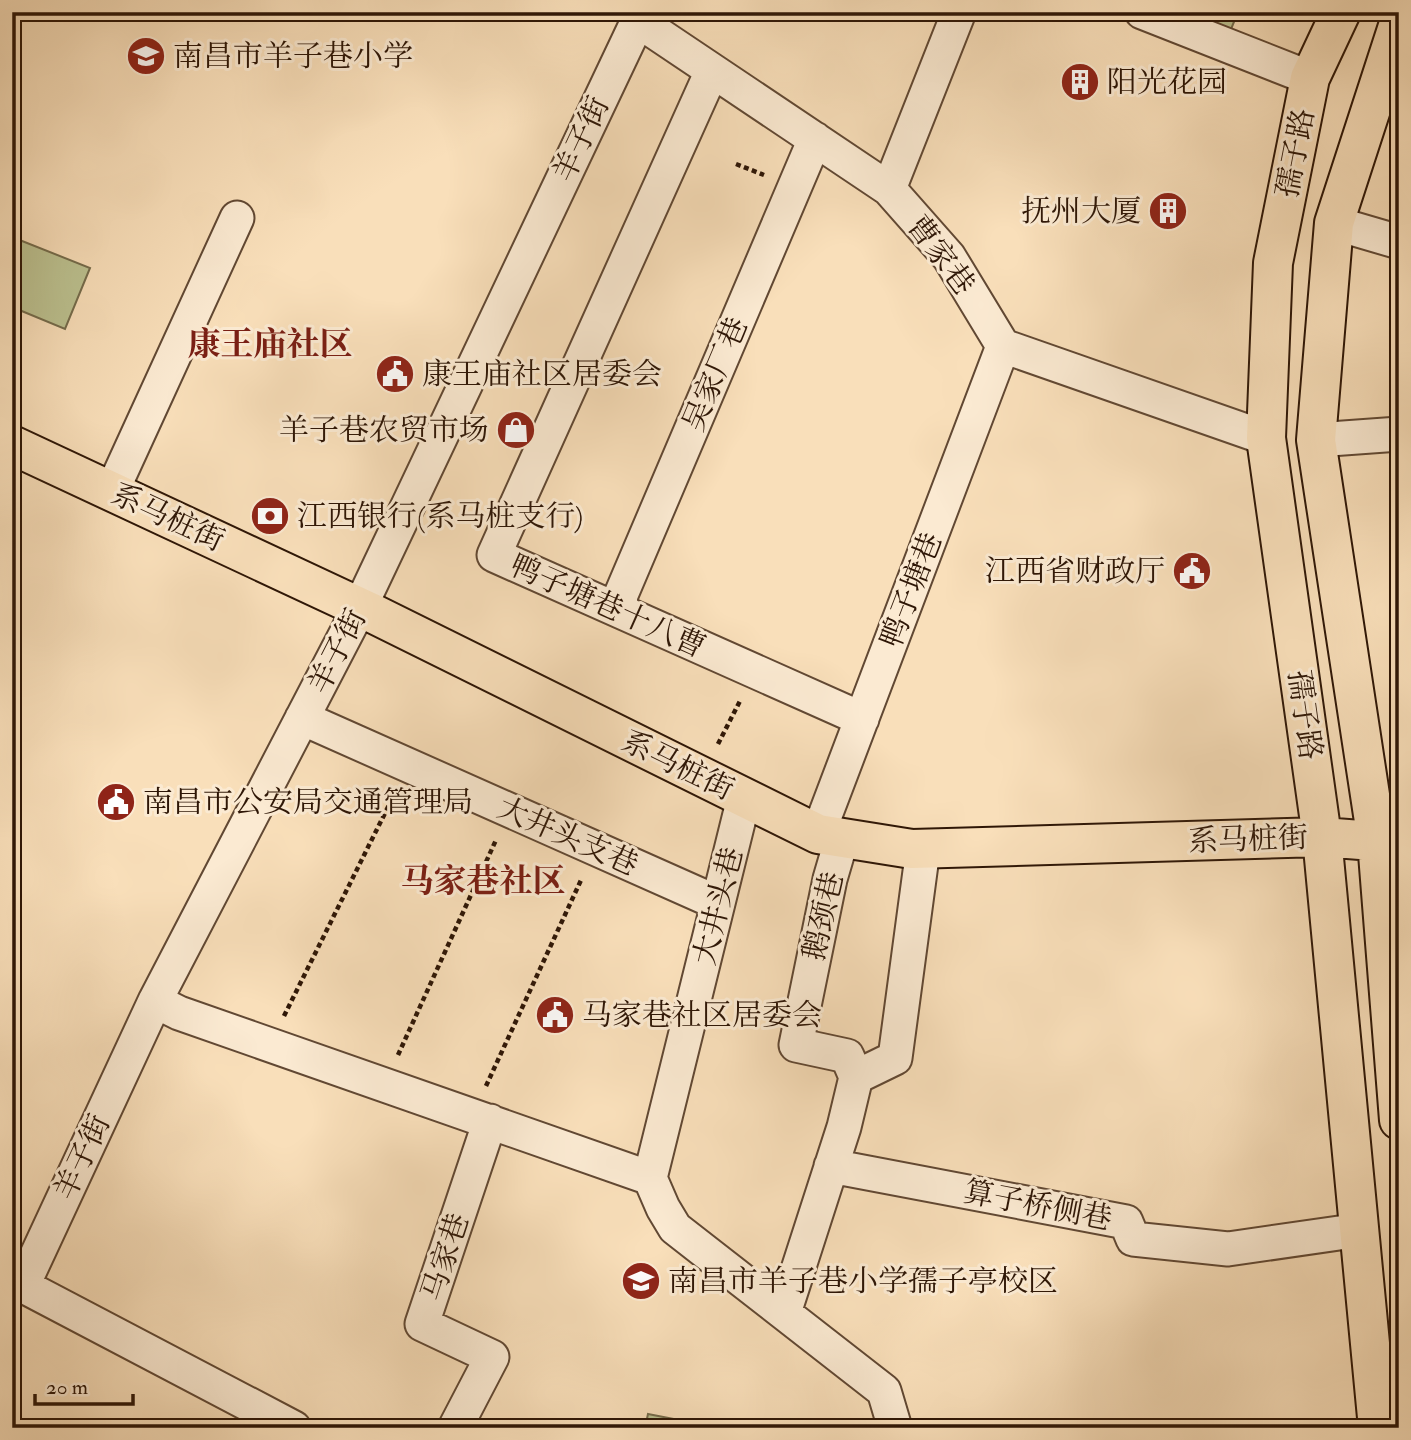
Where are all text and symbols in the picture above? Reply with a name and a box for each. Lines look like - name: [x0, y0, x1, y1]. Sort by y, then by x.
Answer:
- school or university icon: 南昌市羊子巷小学: [125, 35, 167, 77]
- place label: 南昌市羊子巷小学: [173, 38, 413, 75]
- building icon: 阳光花园: [1059, 61, 1101, 103]
- place label: 阳光花园: [1107, 64, 1227, 101]
- street label: 羊子街: [546, 91, 617, 188]
- street label: 孺子路: [1269, 105, 1322, 201]
- building icon: 抚州大厦: [1147, 190, 1189, 232]
- place label: 抚州大厦: [1021, 193, 1141, 230]
- street label: 曹家巷: [899, 208, 982, 302]
- street label: 吴家厂巷: [675, 312, 756, 437]
- district label: 康王庙社区: [188, 324, 353, 365]
- public building icon: 康王庙社区居委会: [374, 353, 416, 395]
- place label: 康王庙社区居委会: [422, 356, 662, 393]
- shop icon: 羊子巷农贸市场: [495, 409, 537, 451]
- place label: 羊子巷农贸市场: [279, 412, 489, 449]
- street label: 系马桩街: [106, 475, 230, 560]
- bank icon: 江西银行(系马桩支行): [249, 495, 291, 537]
- place label: 江西银行(系马桩支行): [297, 498, 583, 535]
- street label: 鸭子塘巷: [873, 528, 950, 653]
- street label: 鸭子塘巷十八曹: [504, 547, 711, 666]
- public building icon: 江西省财政厅: [1171, 550, 1213, 592]
- place label: 江西省财政厅: [985, 553, 1165, 590]
- street label: 羊子街: [301, 603, 374, 700]
- street label: 孺子路: [1280, 668, 1329, 762]
- street label: 系马桩街: [616, 723, 740, 808]
- public building icon: 南昌市公安局交通管理局: [95, 781, 137, 823]
- place label: 南昌市公安局交通管理局: [143, 784, 473, 821]
- street label: 大井头支巷: [492, 789, 644, 884]
- street label: 系马桩街: [1187, 819, 1309, 860]
- street label: 大井头巷: [686, 843, 751, 969]
- district label: 马家巷社区: [401, 861, 566, 902]
- street label: 鹅颈巷: [795, 868, 852, 964]
- public building icon: 马家巷社区居委会: [534, 994, 576, 1036]
- place label: 马家巷社区居委会: [582, 997, 822, 1034]
- street label: 羊子街: [47, 1109, 118, 1206]
- street label: 算子桥侧巷: [961, 1173, 1115, 1238]
- street label: 马家巷: [414, 1209, 477, 1306]
- school or university icon: 南昌市羊子巷小学孺子亭校区: [620, 1260, 662, 1302]
- place label: 南昌市羊子巷小学孺子亭校区: [668, 1263, 1058, 1300]
- scale bar: [35, 1363, 133, 1407]
- text: 20 m: [46, 1374, 88, 1401]

